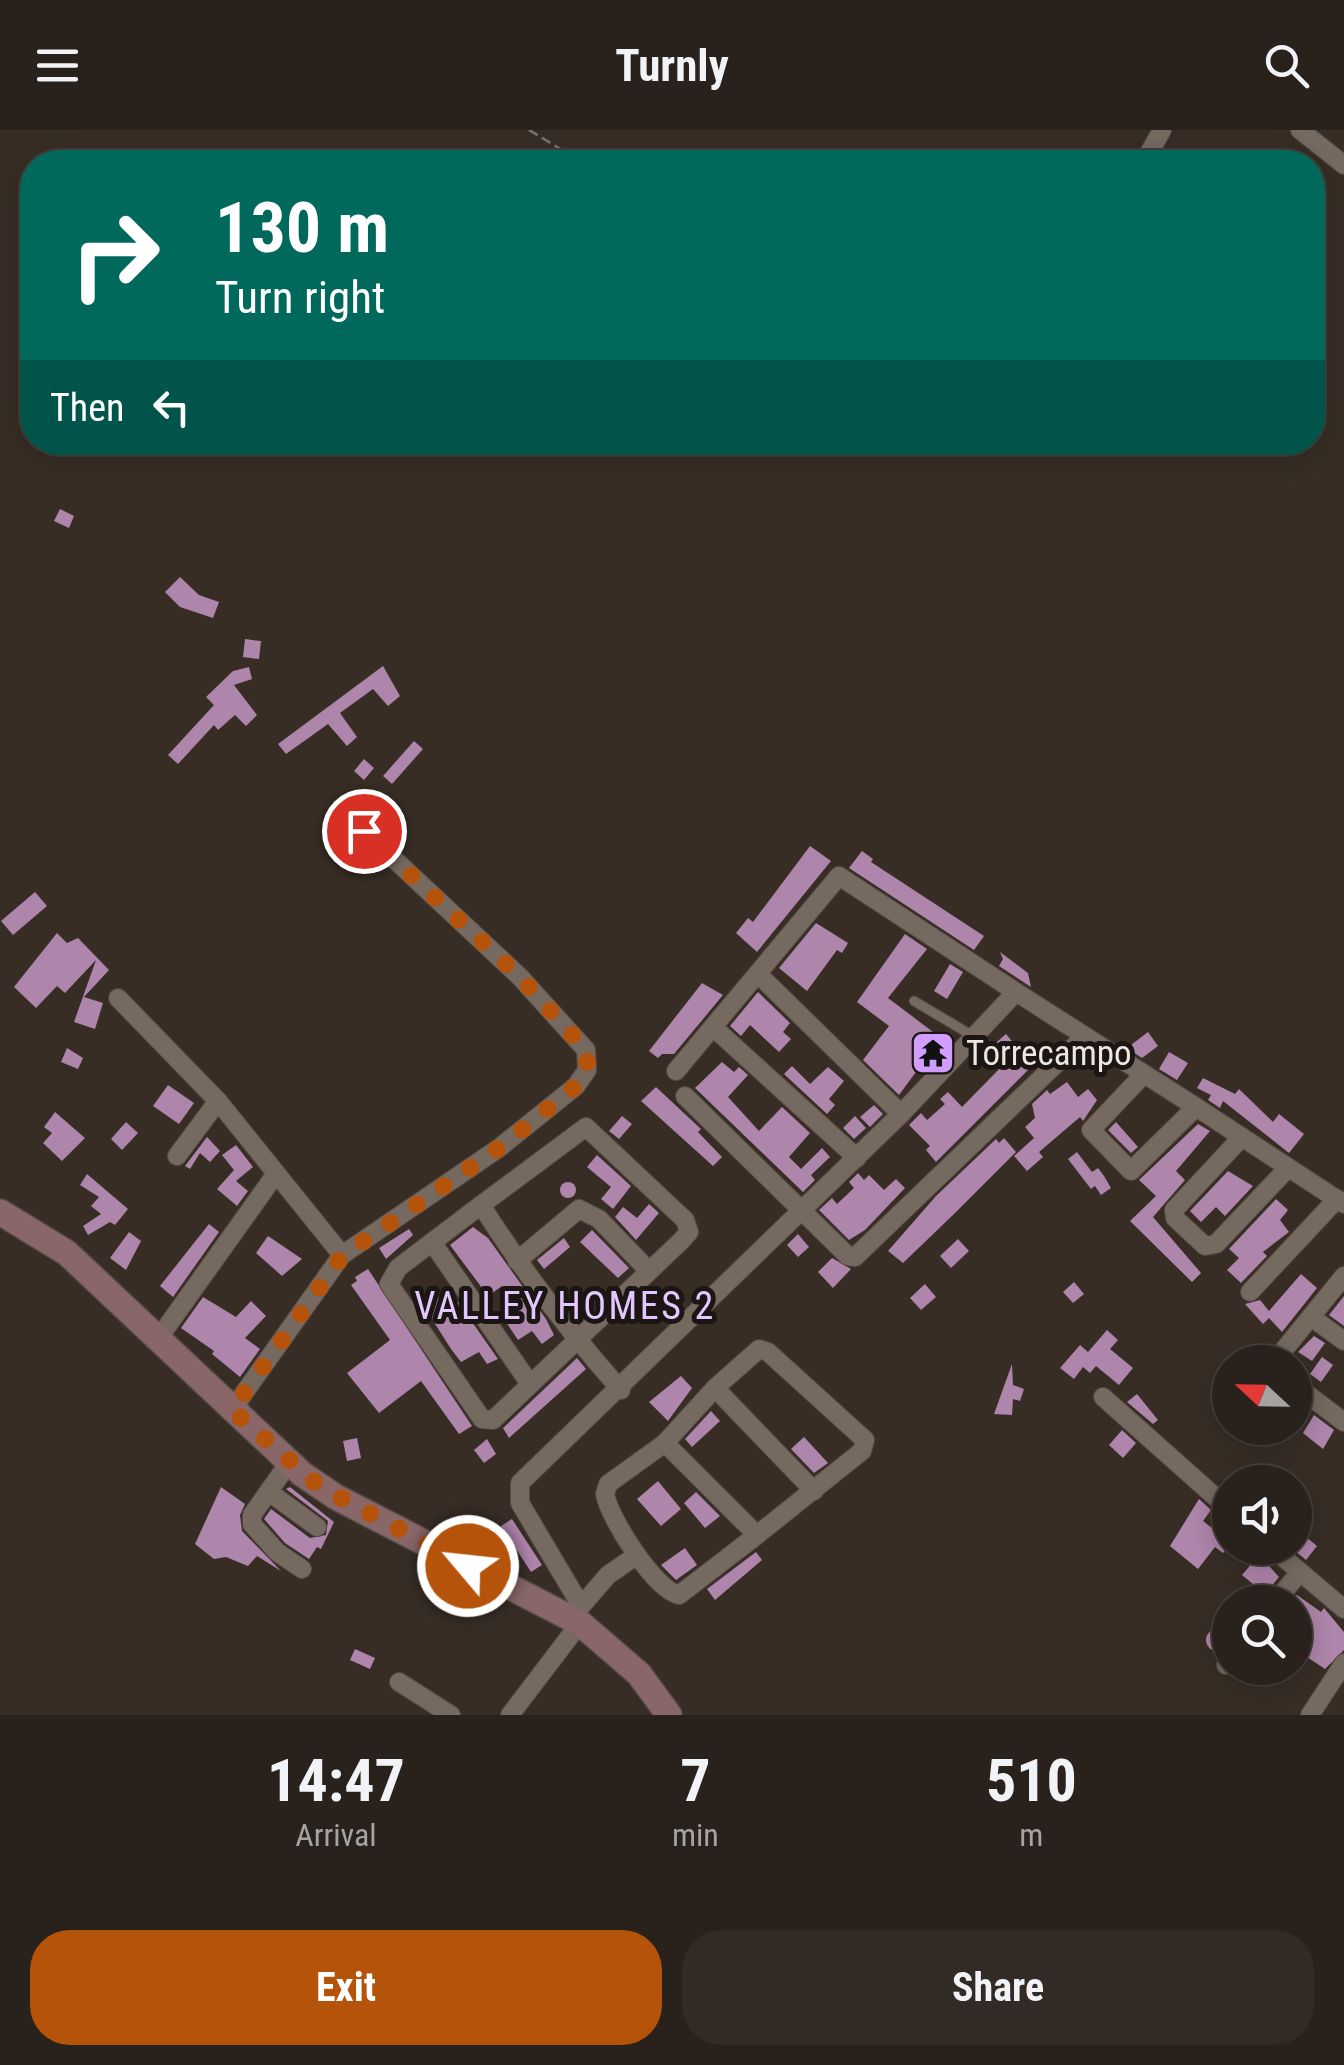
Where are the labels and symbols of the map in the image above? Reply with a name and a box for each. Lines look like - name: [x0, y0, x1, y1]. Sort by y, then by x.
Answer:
- pin: [322, 789, 407, 874]
- temple icon: Torrecampo: [910, 1030, 956, 1076]
- place label: Torrecampo: [966, 1033, 1132, 1074]
- district label: VALLEY HOMES 2: [414, 1284, 716, 1328]
- north arrow: [1212, 1345, 1312, 1445]
- position arrow: [416, 1514, 520, 1618]

